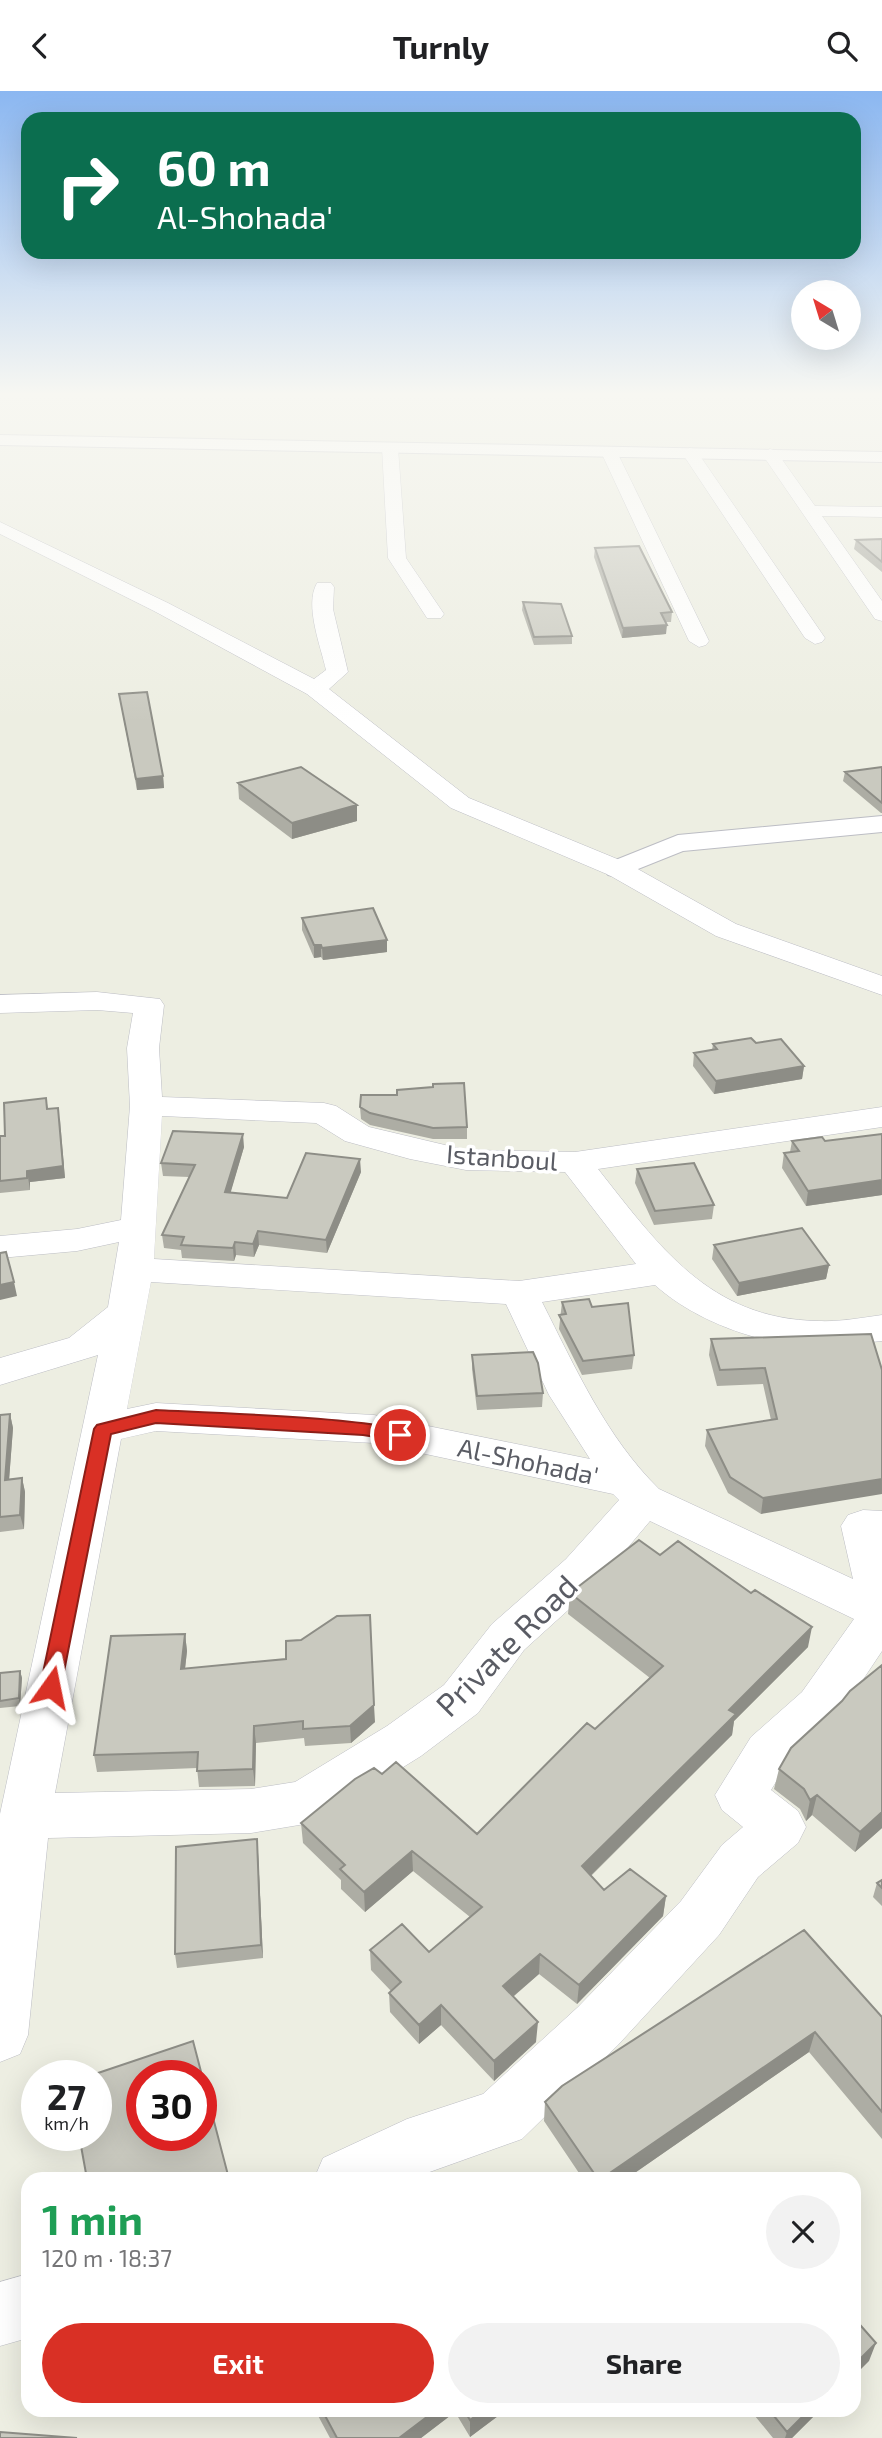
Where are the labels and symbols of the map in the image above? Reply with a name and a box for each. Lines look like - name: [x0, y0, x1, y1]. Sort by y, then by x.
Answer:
- north arrow: [791, 280, 861, 350]
- street label: Istanboul: [445, 1137, 559, 1176]
- pin: [370, 1405, 430, 1465]
- street label: Al-Shohada': [455, 1431, 601, 1491]
- street label: Private Road: [427, 1566, 584, 1723]
- position arrow: [14, 1650, 88, 1724]
- speed limit sign: 30: [126, 2060, 217, 2151]

